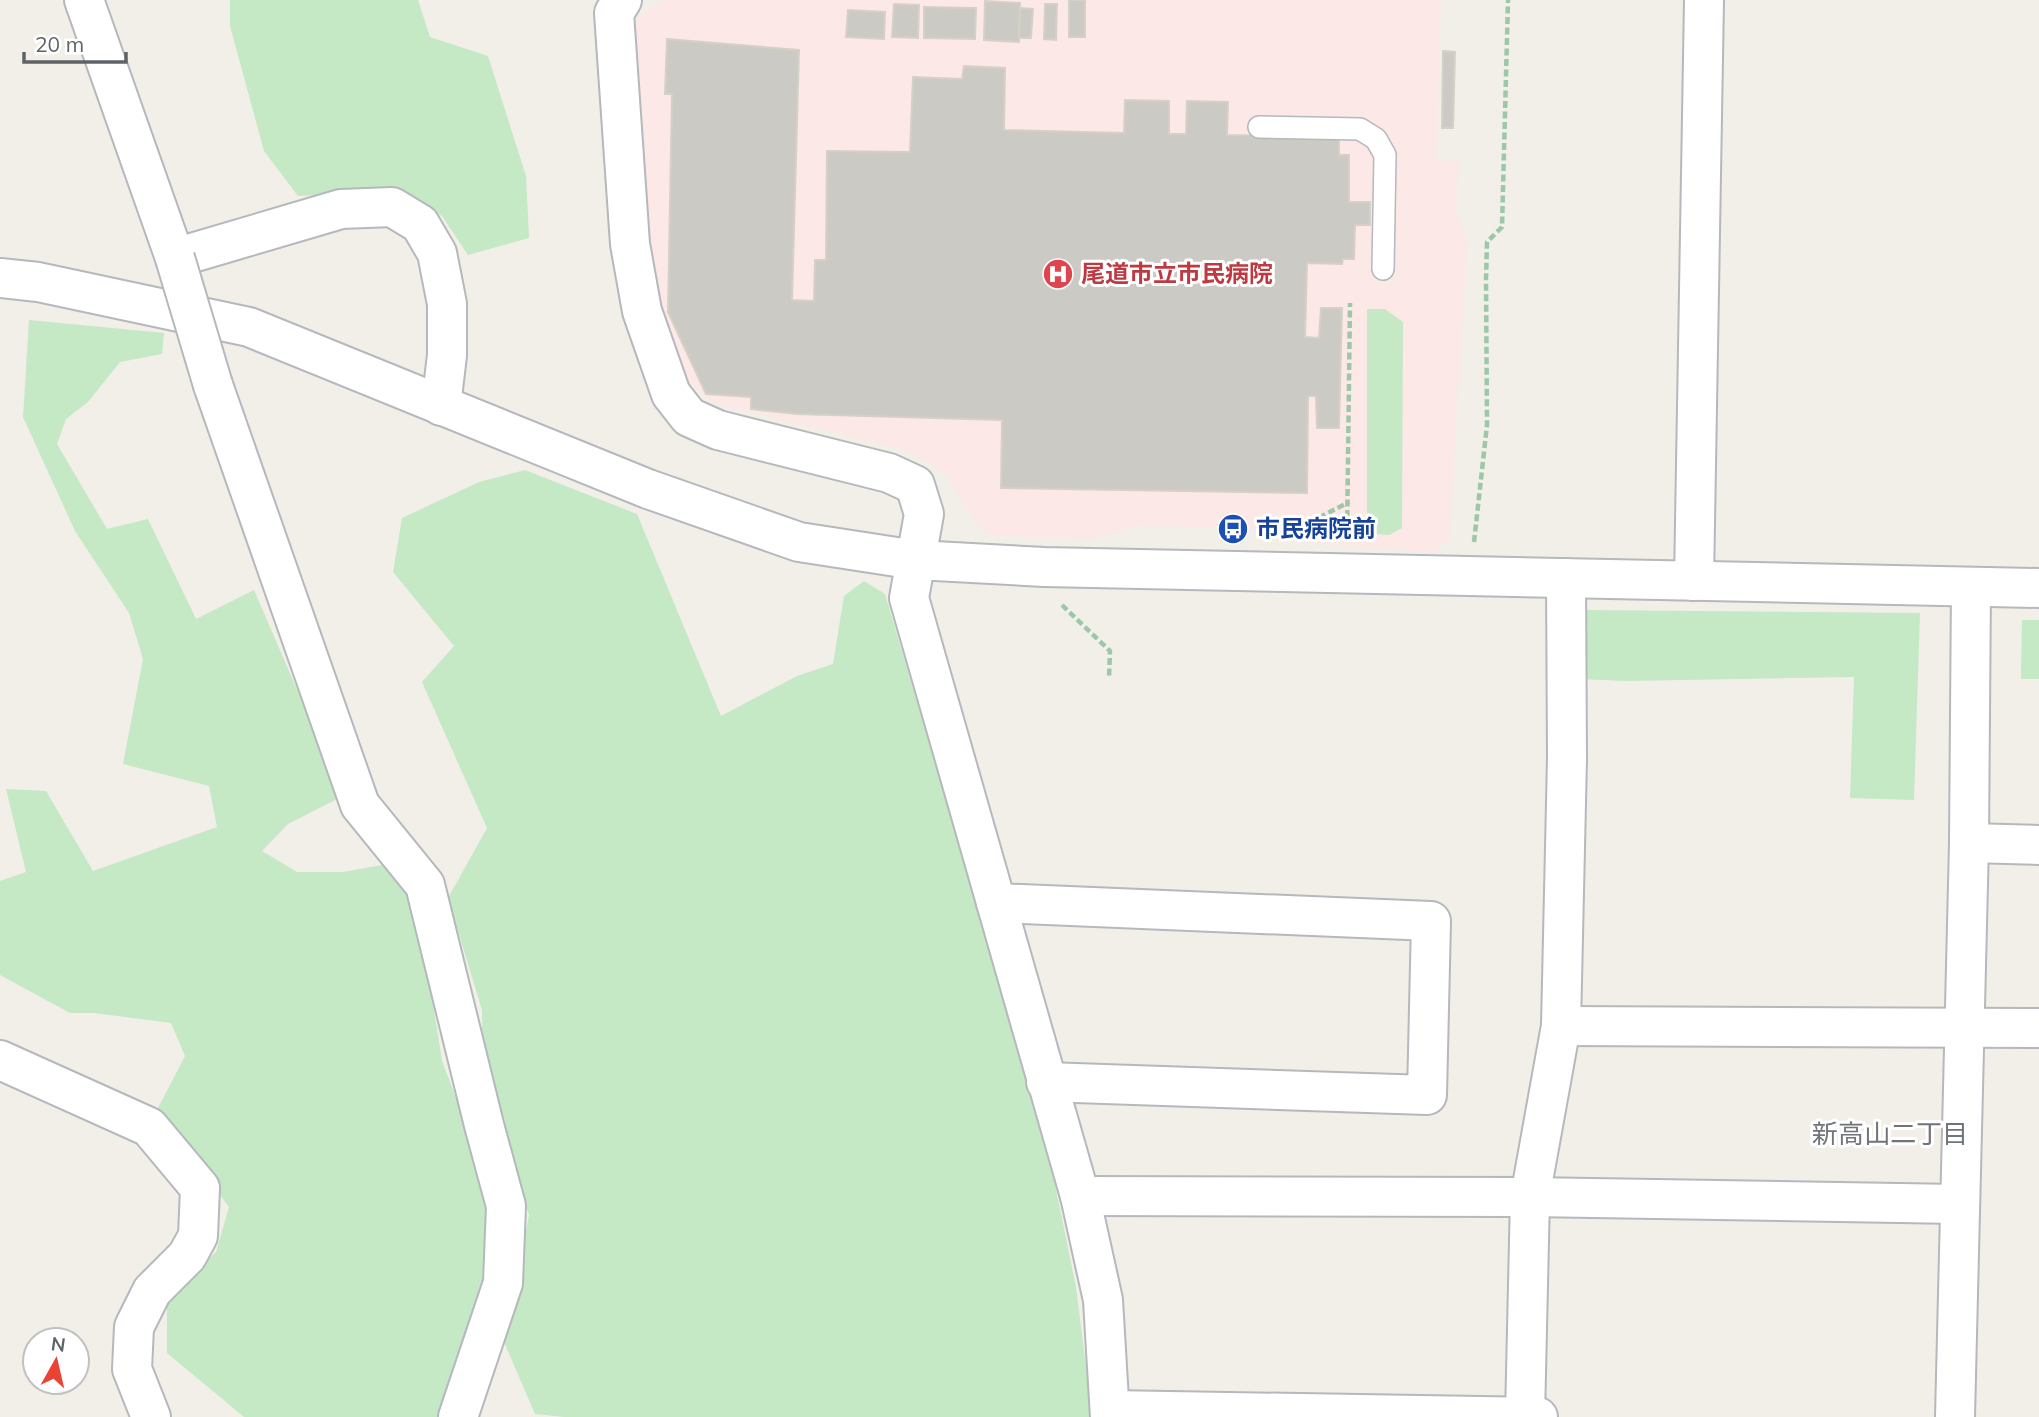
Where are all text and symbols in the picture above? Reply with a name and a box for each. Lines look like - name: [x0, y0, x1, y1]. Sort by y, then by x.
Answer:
- scale bar: [24, 21, 126, 65]
- text: 20 m: [35, 31, 84, 57]
- hospital icon: 尾道市立市民病院: [1041, 257, 1075, 291]
- place label: 尾道市立市民病院: [1081, 258, 1273, 288]
- bus stop icon: 市民病院前: [1216, 512, 1250, 546]
- place label: 市民病院前: [1256, 513, 1376, 543]
- district label: 新高山二丁目: [1812, 1117, 1968, 1150]
- north arrow: [21, 1326, 91, 1396]
- text: N: [50, 1331, 67, 1357]

